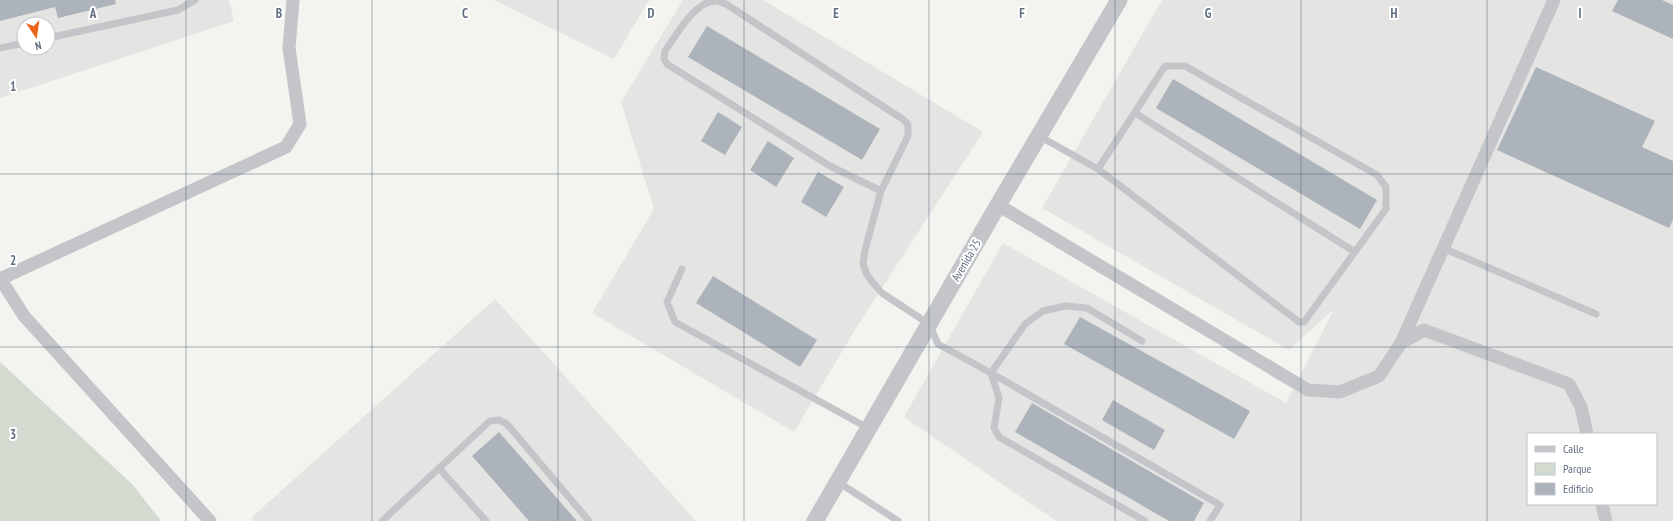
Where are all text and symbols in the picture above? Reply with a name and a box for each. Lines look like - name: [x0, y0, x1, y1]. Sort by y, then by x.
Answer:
- text: A: [89, 5, 97, 22]
- text: B: [276, 5, 282, 22]
- text: C: [462, 5, 468, 22]
- text: D: [648, 5, 655, 22]
- text: E: [833, 5, 839, 22]
- text: F: [1019, 5, 1025, 22]
- text: G: [1205, 5, 1212, 22]
- text: H: [1391, 5, 1398, 22]
- text: I: [1578, 5, 1582, 22]
- north arrow: [16, 16, 56, 56]
- text: N: [34, 38, 43, 53]
- text: 1: [10, 78, 16, 95]
- street label: Avenida 25: [948, 236, 984, 284]
- text: 2: [10, 252, 16, 269]
- text: 3: [10, 426, 16, 443]
- legend: [1527, 433, 1657, 505]
- text: Calle: [1563, 441, 1584, 456]
- text: Parque: [1563, 461, 1592, 476]
- text: Edificio: [1563, 481, 1593, 496]

